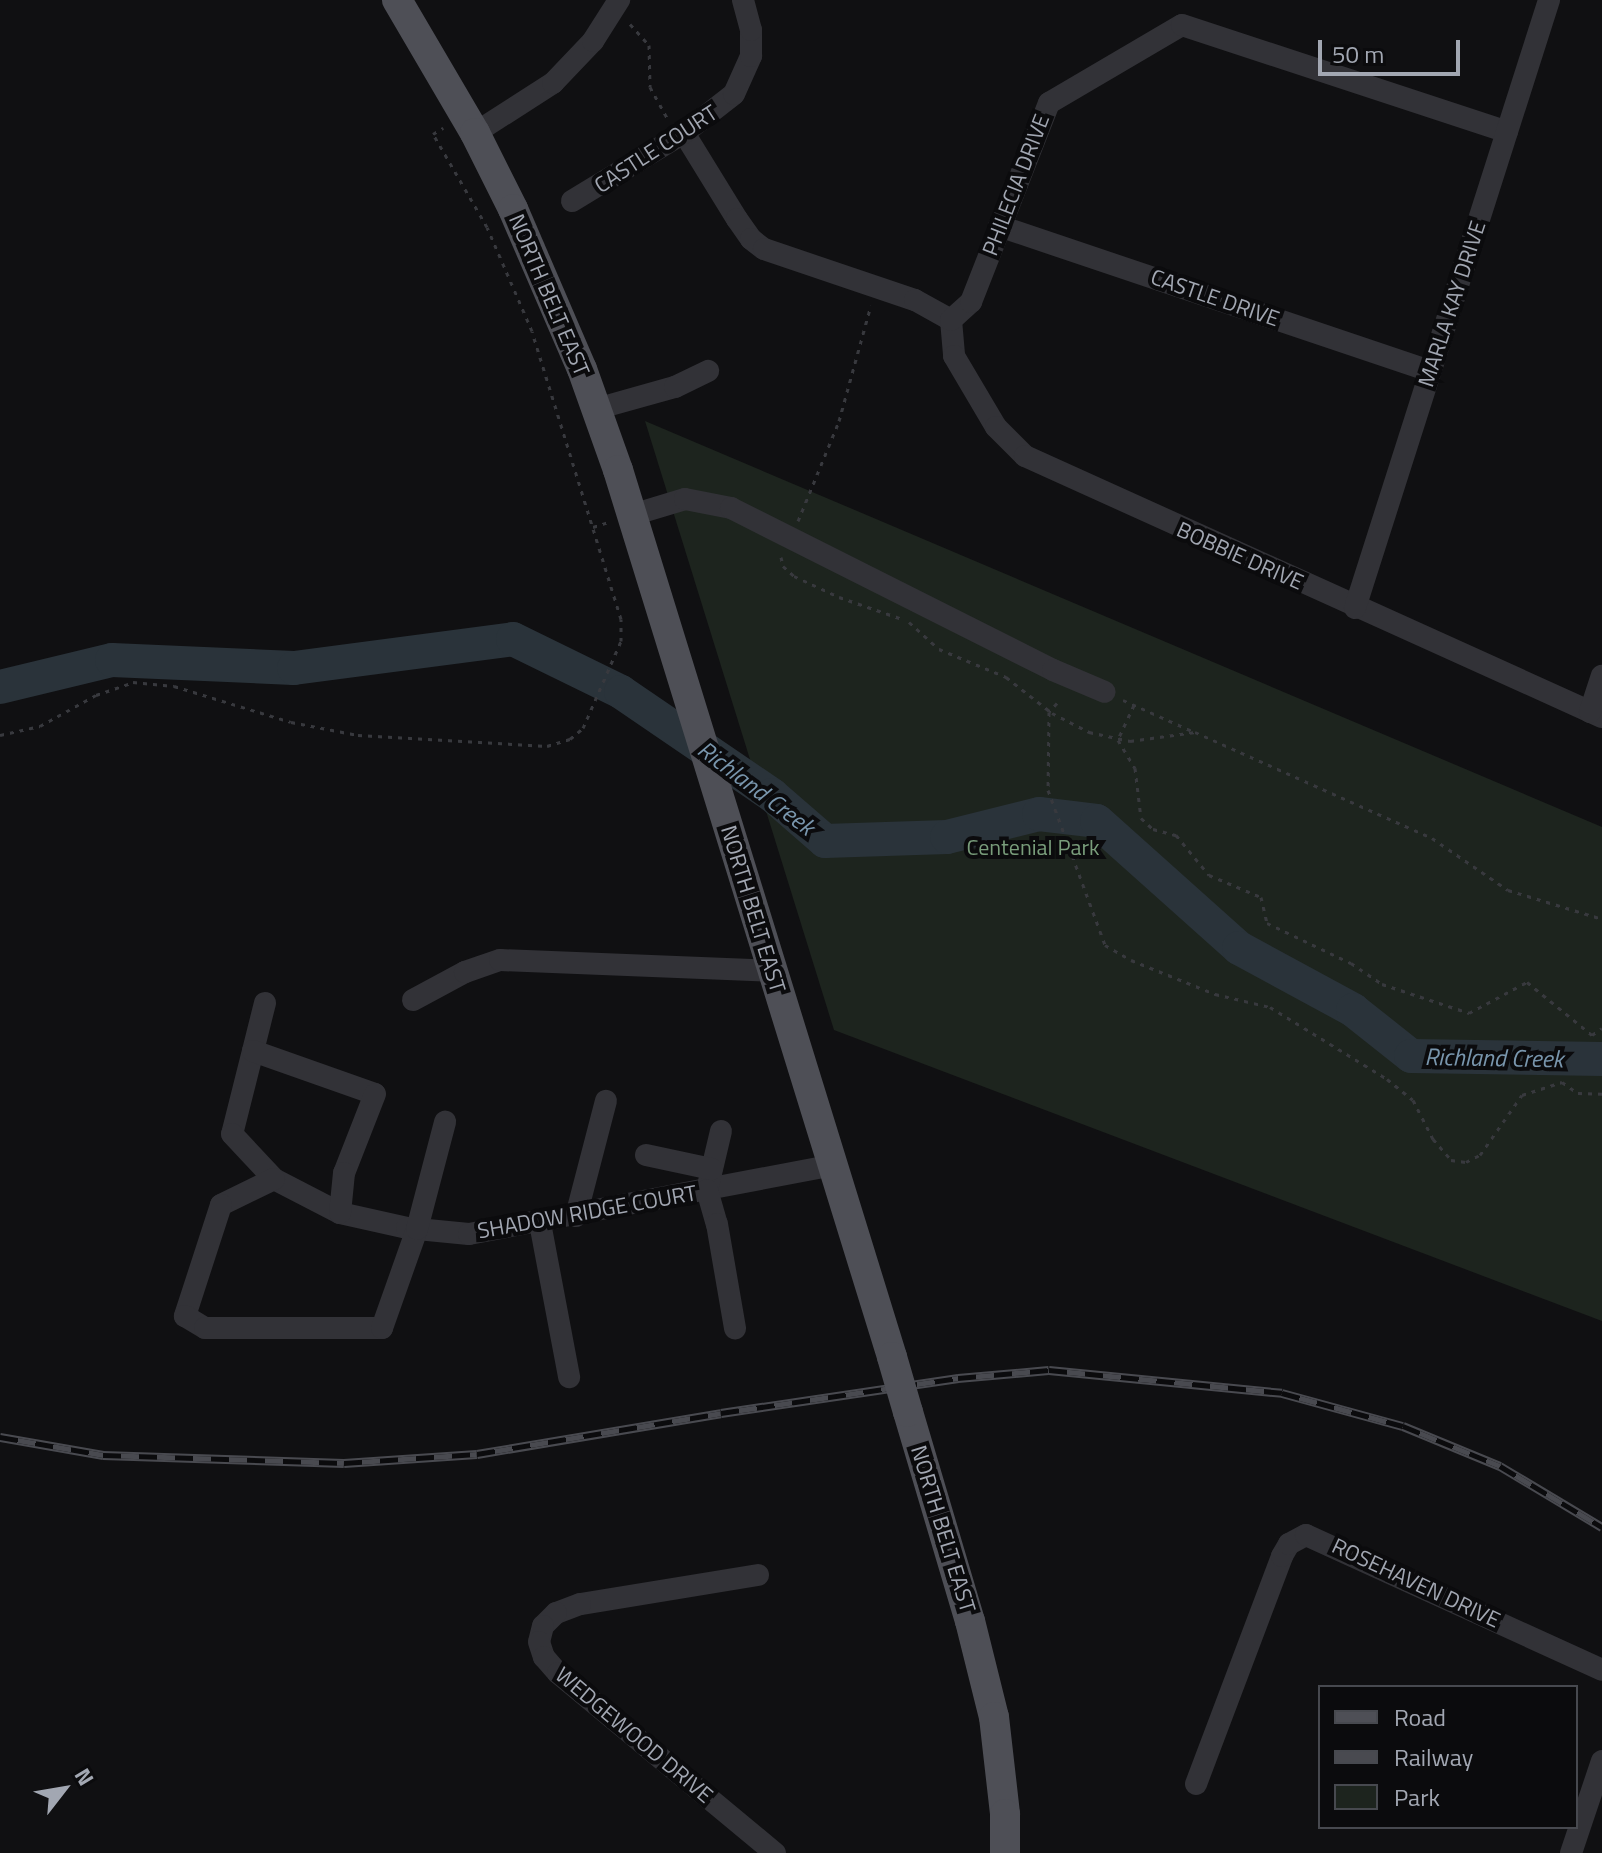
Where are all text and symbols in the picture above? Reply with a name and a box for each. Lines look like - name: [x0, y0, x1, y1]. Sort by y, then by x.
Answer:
- scale bar: [1322, 24, 1464, 74]
- text: 50 m: [1332, 36, 1384, 72]
- street label: CASTLE COURT: [590, 99, 722, 199]
- street label: PHILECIA DRIVE: [977, 111, 1055, 259]
- street label: NORTH BELT EAST: [503, 210, 595, 380]
- street label: MARLA KAY DRIVE: [1413, 218, 1491, 390]
- street label: CASTLE DRIVE: [1147, 264, 1283, 332]
- street label: BOBBIE DRIVE: [1173, 516, 1307, 596]
- water label: Richland Creek: [692, 735, 820, 841]
- street label: NORTH BELT EAST: [715, 822, 791, 996]
- park label: Centenial Park: [966, 835, 1100, 861]
- water label: Richland Creek: [1424, 1042, 1564, 1074]
- street label: SHADOW RIDGE COURT: [475, 1180, 699, 1244]
- street label: NORTH BELT EAST: [905, 1442, 981, 1616]
- street label: ROSEHAVEN DRIVE: [1328, 1533, 1504, 1633]
- street label: WEDGEWOOD DRIVE: [550, 1661, 718, 1809]
- legend: [1318, 1685, 1578, 1829]
- text: Road: [1394, 1699, 1446, 1735]
- text: Railway: [1394, 1739, 1473, 1775]
- north arrow: [24, 1749, 104, 1829]
- text: N: [66, 1761, 103, 1792]
- text: Park: [1394, 1779, 1440, 1815]

